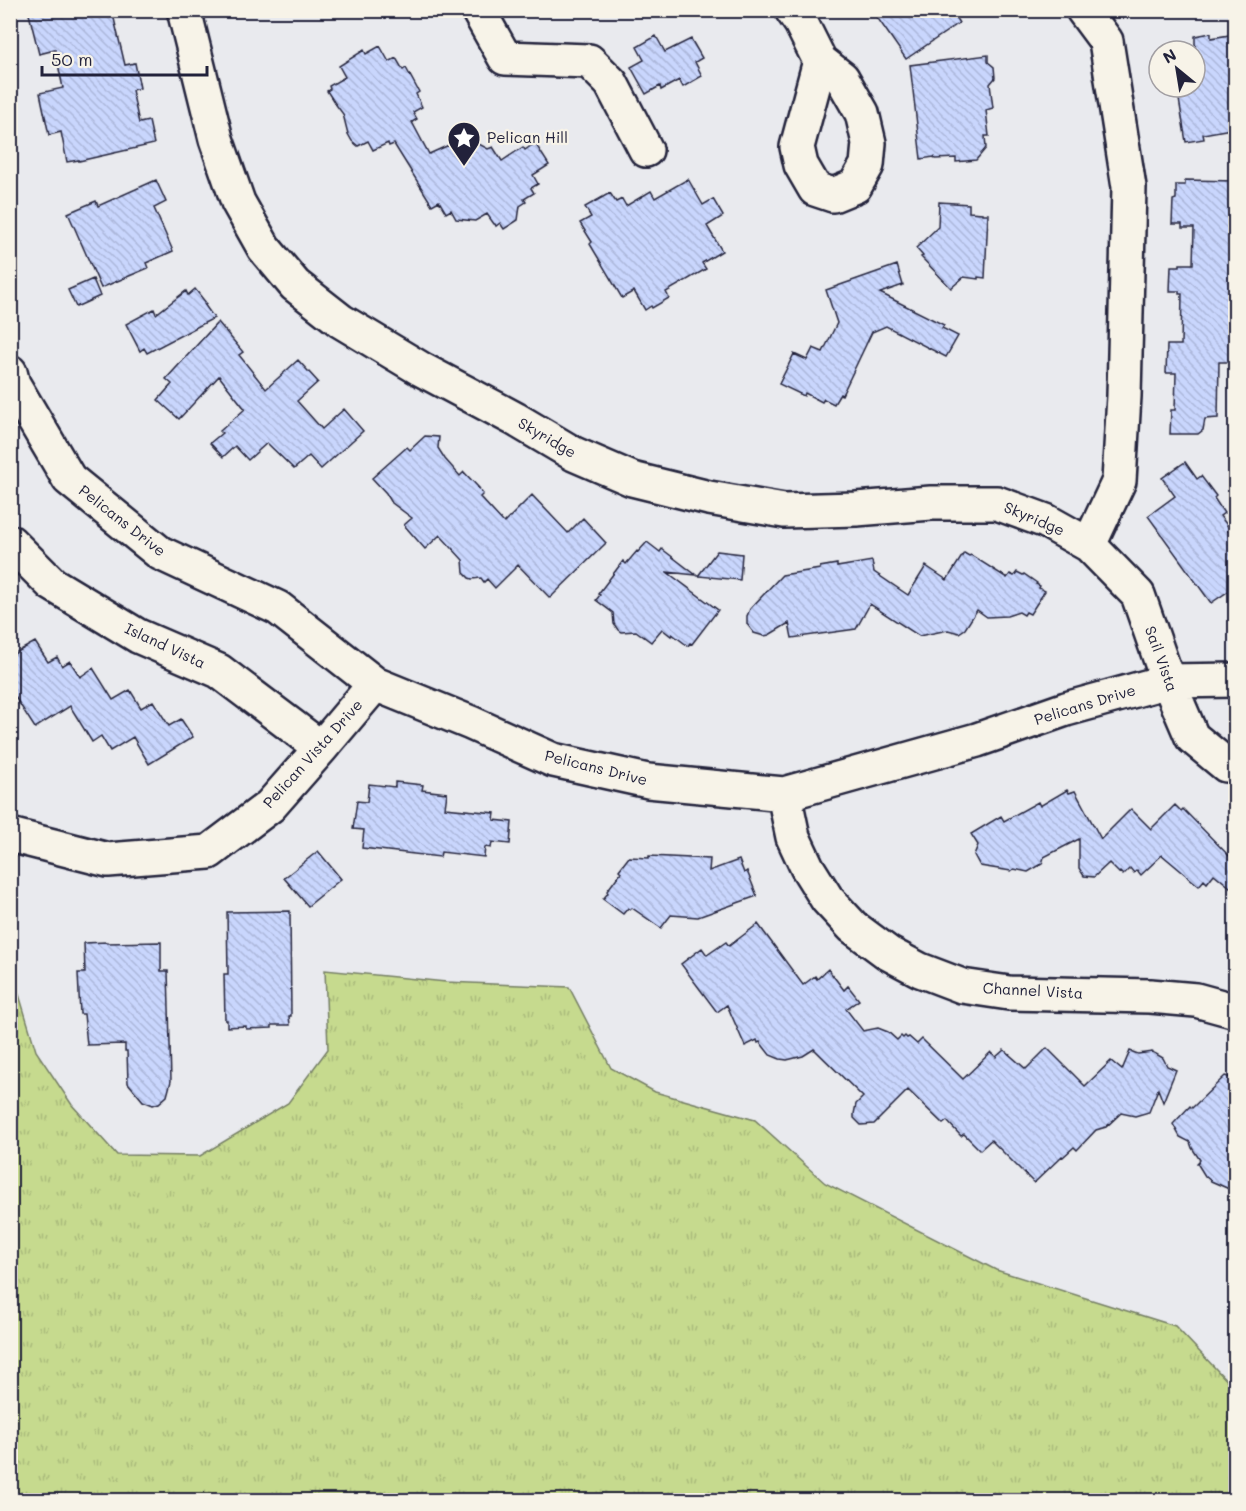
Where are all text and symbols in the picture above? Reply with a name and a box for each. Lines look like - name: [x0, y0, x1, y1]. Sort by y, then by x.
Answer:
- scale bar: [42, 39, 207, 77]
- north arrow: [1147, 39, 1207, 99]
- text: N: [1159, 43, 1180, 68]
- text: 50 m: [51, 47, 93, 71]
- place icon: Pelican Hill: [446, 120, 482, 167]
- place label: Pelican Hill: [487, 127, 568, 147]
- street label: Skyridge: [515, 413, 580, 462]
- street label: Pelicans Drive: [75, 480, 170, 560]
- street label: Skyridge: [1001, 496, 1068, 540]
- street label: Island Vista: [122, 618, 209, 673]
- street label: Sail Vista: [1141, 623, 1183, 694]
- street label: Pelicans Drive: [1032, 679, 1138, 729]
- street label: Pelican Vista Drive: [258, 695, 367, 812]
- street label: Pelicans Drive: [543, 745, 650, 789]
- street label: Channel Vista: [982, 977, 1084, 1003]

